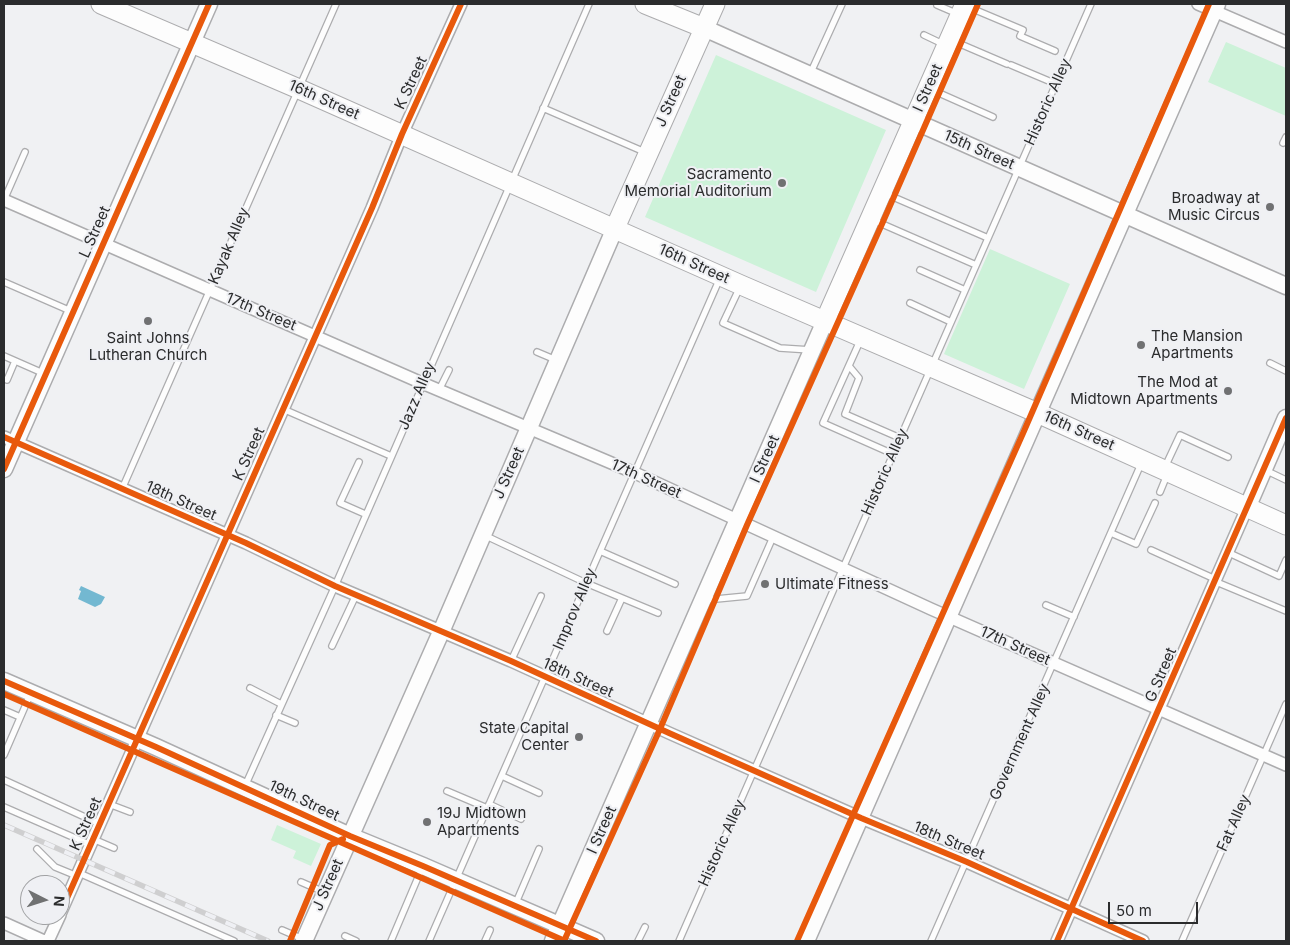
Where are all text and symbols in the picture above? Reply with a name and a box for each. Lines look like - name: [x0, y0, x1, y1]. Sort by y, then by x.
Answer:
- street label: K Street: [391, 54, 431, 112]
- street label: Historic Alley: [1021, 56, 1075, 148]
- street label: I Street: [909, 61, 947, 115]
- street label: J Street: [652, 72, 690, 130]
- street label: 16th Street: [286, 76, 362, 124]
- street label: 15th Street: [941, 126, 1017, 174]
- place label: Sacramento Memorial Auditorium: [624, 165, 772, 200]
- marker: Sacramento Memorial Auditorium: [776, 177, 788, 189]
- place label: Broadway at Music Circus: [1168, 189, 1260, 224]
- marker: Broadway at Music Circus: [1264, 201, 1276, 213]
- street label: L Street: [76, 203, 114, 261]
- street label: Kayak Alley: [205, 205, 253, 287]
- street label: 16th Street: [656, 240, 732, 288]
- street label: 17th Street: [223, 289, 299, 335]
- marker: Saint Johns Lutheran Church: [142, 315, 154, 327]
- place label: The Mansion Apartments: [1151, 327, 1243, 362]
- place label: Saint Johns Lutheran Church: [89, 329, 207, 364]
- marker: The Mansion Apartments: [1135, 339, 1147, 351]
- street label: Jazz Alley: [395, 359, 439, 433]
- place label: The Mod at Midtown Apartments: [1070, 373, 1218, 408]
- marker: The Mod at Midtown Apartments: [1222, 385, 1234, 397]
- street label: 16th Street: [1041, 407, 1117, 455]
- street label: K Street: [229, 424, 269, 484]
- street label: Historic Alley: [858, 426, 912, 518]
- street label: I Street: [746, 432, 784, 486]
- street label: J Street: [490, 444, 528, 502]
- street label: 17th Street: [608, 456, 684, 502]
- street label: 18th Street: [143, 477, 219, 525]
- street label: Improv Alley: [550, 565, 600, 653]
- place label: Ultimate Fitness: [775, 575, 889, 593]
- marker: Ultimate Fitness: [759, 578, 771, 590]
- street label: 17th Street: [977, 623, 1053, 669]
- street label: G Street: [1141, 645, 1181, 705]
- street label: 18th Street: [540, 654, 616, 702]
- street label: Government Alley: [986, 681, 1054, 803]
- place label: State Capital Center: [479, 719, 569, 754]
- marker: State Capital Center: [573, 731, 585, 743]
- street label: 19th Street: [266, 777, 342, 825]
- street label: Fat Alley: [1213, 792, 1255, 854]
- street label: K Street: [66, 794, 106, 854]
- street label: Historic Alley: [695, 797, 749, 889]
- street label: I Street: [583, 803, 621, 857]
- place label: 19J Midtown Apartments: [437, 804, 526, 839]
- marker: 19J Midtown Apartments: [421, 816, 433, 828]
- street label: 18th Street: [911, 818, 987, 864]
- street label: J Street: [309, 856, 347, 914]
- north arrow: [20, 875, 70, 925]
- scale bar: [1110, 892, 1200, 924]
- text: N: [51, 895, 68, 907]
- text: 50 m: [1116, 901, 1152, 920]

